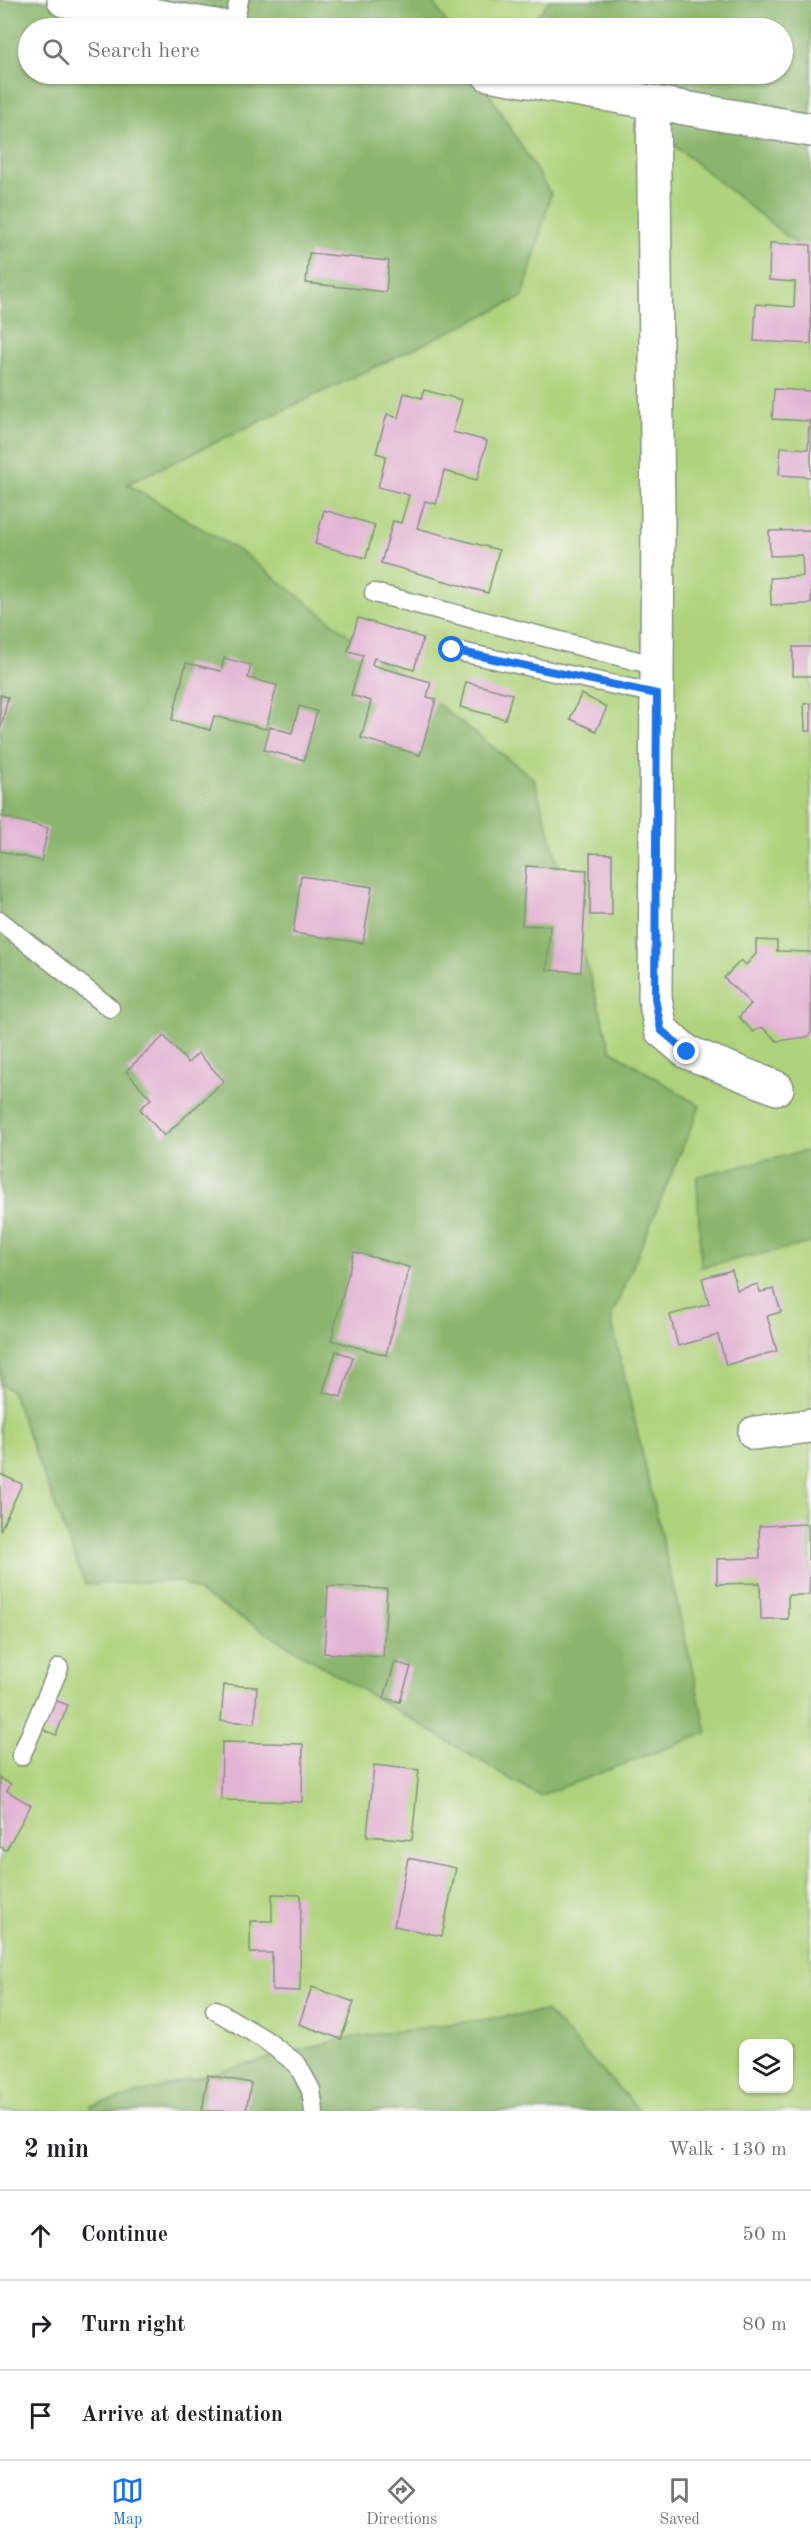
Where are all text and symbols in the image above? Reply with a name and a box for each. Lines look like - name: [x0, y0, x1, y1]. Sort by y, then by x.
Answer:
- search box: [18, 18, 793, 84]
- icon: search: [39, 35, 72, 68]
- text: Search here: [87, 40, 200, 62]
- route start: [438, 636, 464, 662]
- route end: [673, 1038, 699, 1064]
- map controls: [739, 2039, 793, 2093]
- button: layers: [739, 2039, 793, 2093]
- text: 2 min: [24, 2137, 89, 2163]
- text: Walk · 130 m: [668, 2140, 787, 2160]
- icon: ahead: [24, 2219, 57, 2252]
- text: Continue: [81, 2224, 168, 2246]
- text: 50 m: [742, 2225, 787, 2245]
- icon: right: [24, 2309, 57, 2342]
- text: Turn right: [81, 2314, 185, 2336]
- text: 80 m: [742, 2315, 787, 2335]
- icon: arrive: [24, 2399, 57, 2432]
- text: Arrive at destination: [81, 2404, 283, 2426]
- tab: Map: [111, 2474, 144, 2530]
- tab: Directions: [366, 2474, 437, 2530]
- tab: Saved: [659, 2474, 700, 2530]

